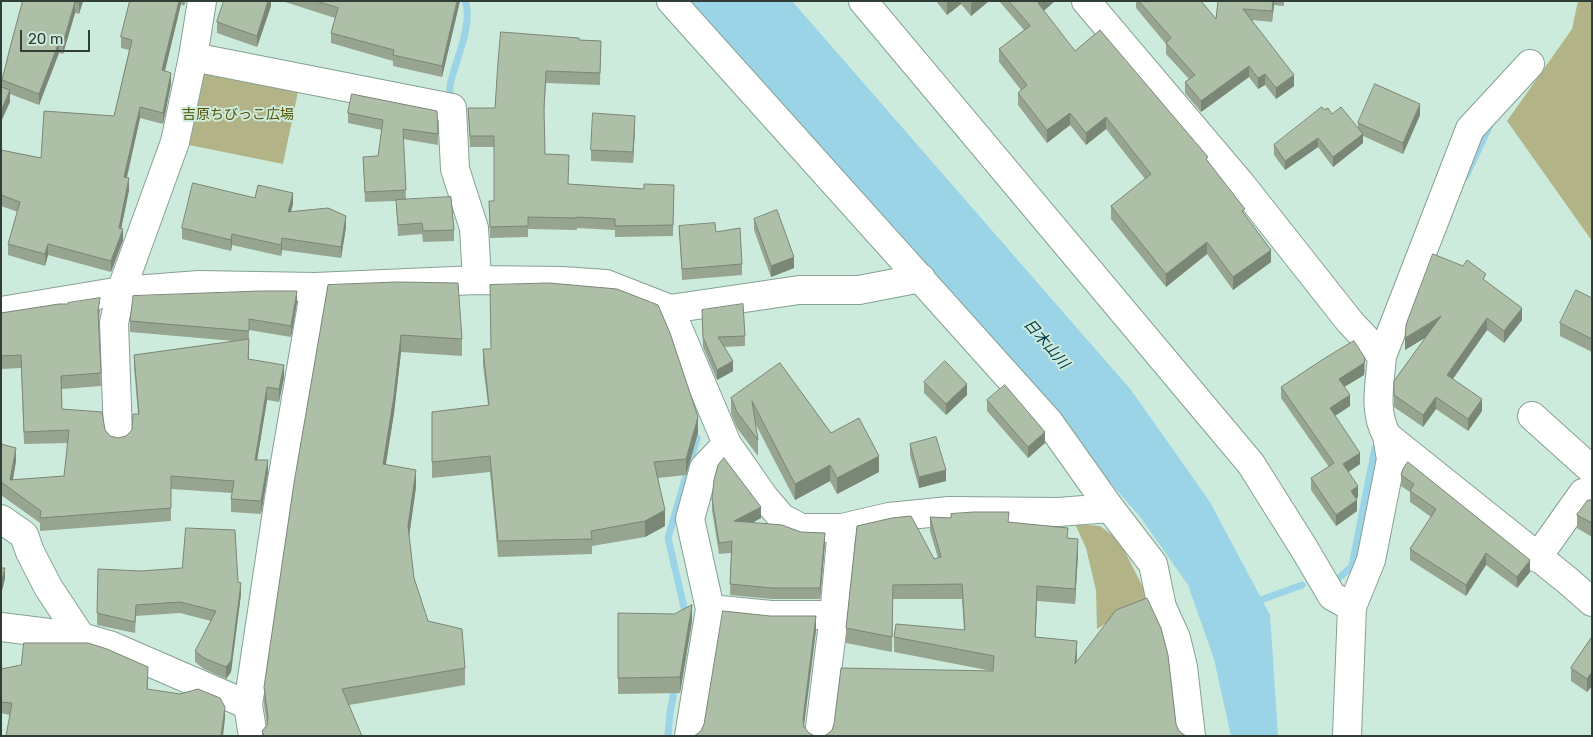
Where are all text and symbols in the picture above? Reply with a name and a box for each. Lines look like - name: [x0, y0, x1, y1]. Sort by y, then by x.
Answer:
- scale bar: [22, 20, 92, 52]
- text: 20 m: [28, 30, 63, 48]
- park label: 吉原ちびっこ広場: [182, 107, 294, 123]
- water label: 日木山川: [1020, 315, 1072, 373]

